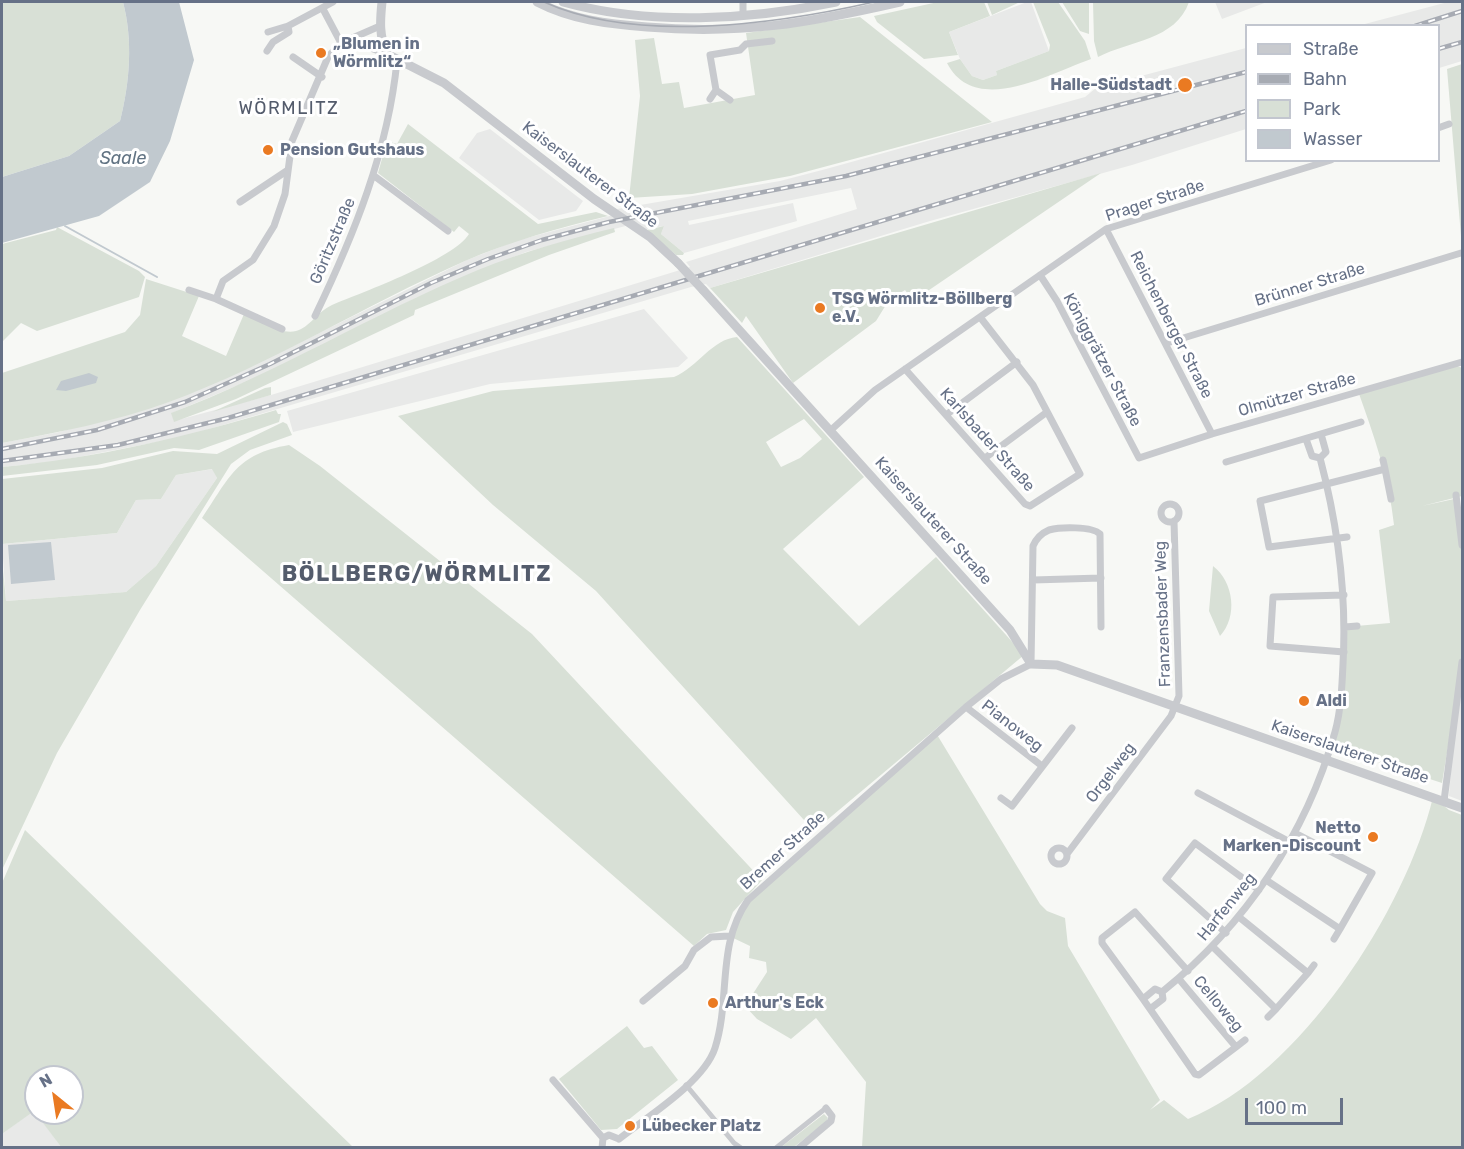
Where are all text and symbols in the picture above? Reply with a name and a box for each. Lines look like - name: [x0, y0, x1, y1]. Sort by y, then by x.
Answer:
- legend: [1245, 24, 1440, 162]
- place label: „Blumen in Wörmlitz“: [333, 34, 420, 72]
- text: Straße: [1303, 38, 1359, 60]
- marker: „Blumen in Wörmlitz“: [314, 46, 328, 60]
- text: Bahn: [1303, 68, 1347, 90]
- place label: Halle-Südstadt: [1050, 75, 1172, 95]
- marker: Halle-Südstadt: [1176, 76, 1194, 94]
- district label: WÖRMLITZ: [239, 98, 339, 120]
- text: Park: [1303, 98, 1340, 120]
- street label: Kaiserslauterer Straße: [518, 118, 662, 232]
- text: Wasser: [1303, 128, 1362, 150]
- place label: Pension Gutshaus: [280, 140, 424, 160]
- marker: Pension Gutshaus: [261, 143, 275, 157]
- water label: Saale: [100, 148, 146, 170]
- street label: Prager Straße: [1103, 176, 1207, 226]
- street label: Göritzstraße: [306, 195, 360, 287]
- street label: Reichenberger Straße: [1126, 248, 1216, 402]
- street label: Brünner Straße: [1253, 259, 1367, 311]
- place label: TSG Wörmlitz-Böllberg e.V.: [832, 289, 1012, 327]
- street label: Königgrätzer Straße: [1059, 290, 1145, 430]
- marker: TSG Wörmlitz-Böllberg e.V.: [813, 301, 827, 315]
- street label: Olmützer Straße: [1236, 369, 1358, 421]
- street label: Karlsbader Straße: [935, 384, 1039, 496]
- street label: Kaiserslauterer Straße: [871, 453, 995, 589]
- street label: Franzensbader Weg: [1151, 541, 1175, 687]
- district label: BÖLLBERG/WÖRMLITZ: [282, 562, 552, 588]
- place label: Aldi: [1316, 691, 1347, 711]
- marker: Aldi: [1297, 694, 1311, 708]
- street label: Pianoweg: [977, 696, 1047, 756]
- street label: Kaiserslauterer Straße: [1269, 716, 1431, 788]
- street label: Orgelweg: [1082, 739, 1140, 807]
- street label: Bremer Straße: [736, 808, 830, 894]
- place label: Netto Marken-Discount: [1223, 818, 1361, 856]
- marker: Netto Marken-Discount: [1366, 830, 1380, 844]
- street label: Harfenweg: [1194, 869, 1260, 945]
- street label: Celloweg: [1189, 972, 1247, 1036]
- place label: Arthur's Eck: [725, 993, 824, 1013]
- marker: Arthur's Eck: [706, 996, 720, 1010]
- north arrow: [24, 1065, 84, 1125]
- text: N: [36, 1070, 55, 1092]
- scale bar: [1248, 1086, 1346, 1124]
- text: 100 m: [1256, 1097, 1307, 1119]
- place label: Lübecker Platz: [642, 1116, 761, 1136]
- marker: Lübecker Platz: [623, 1119, 637, 1133]

